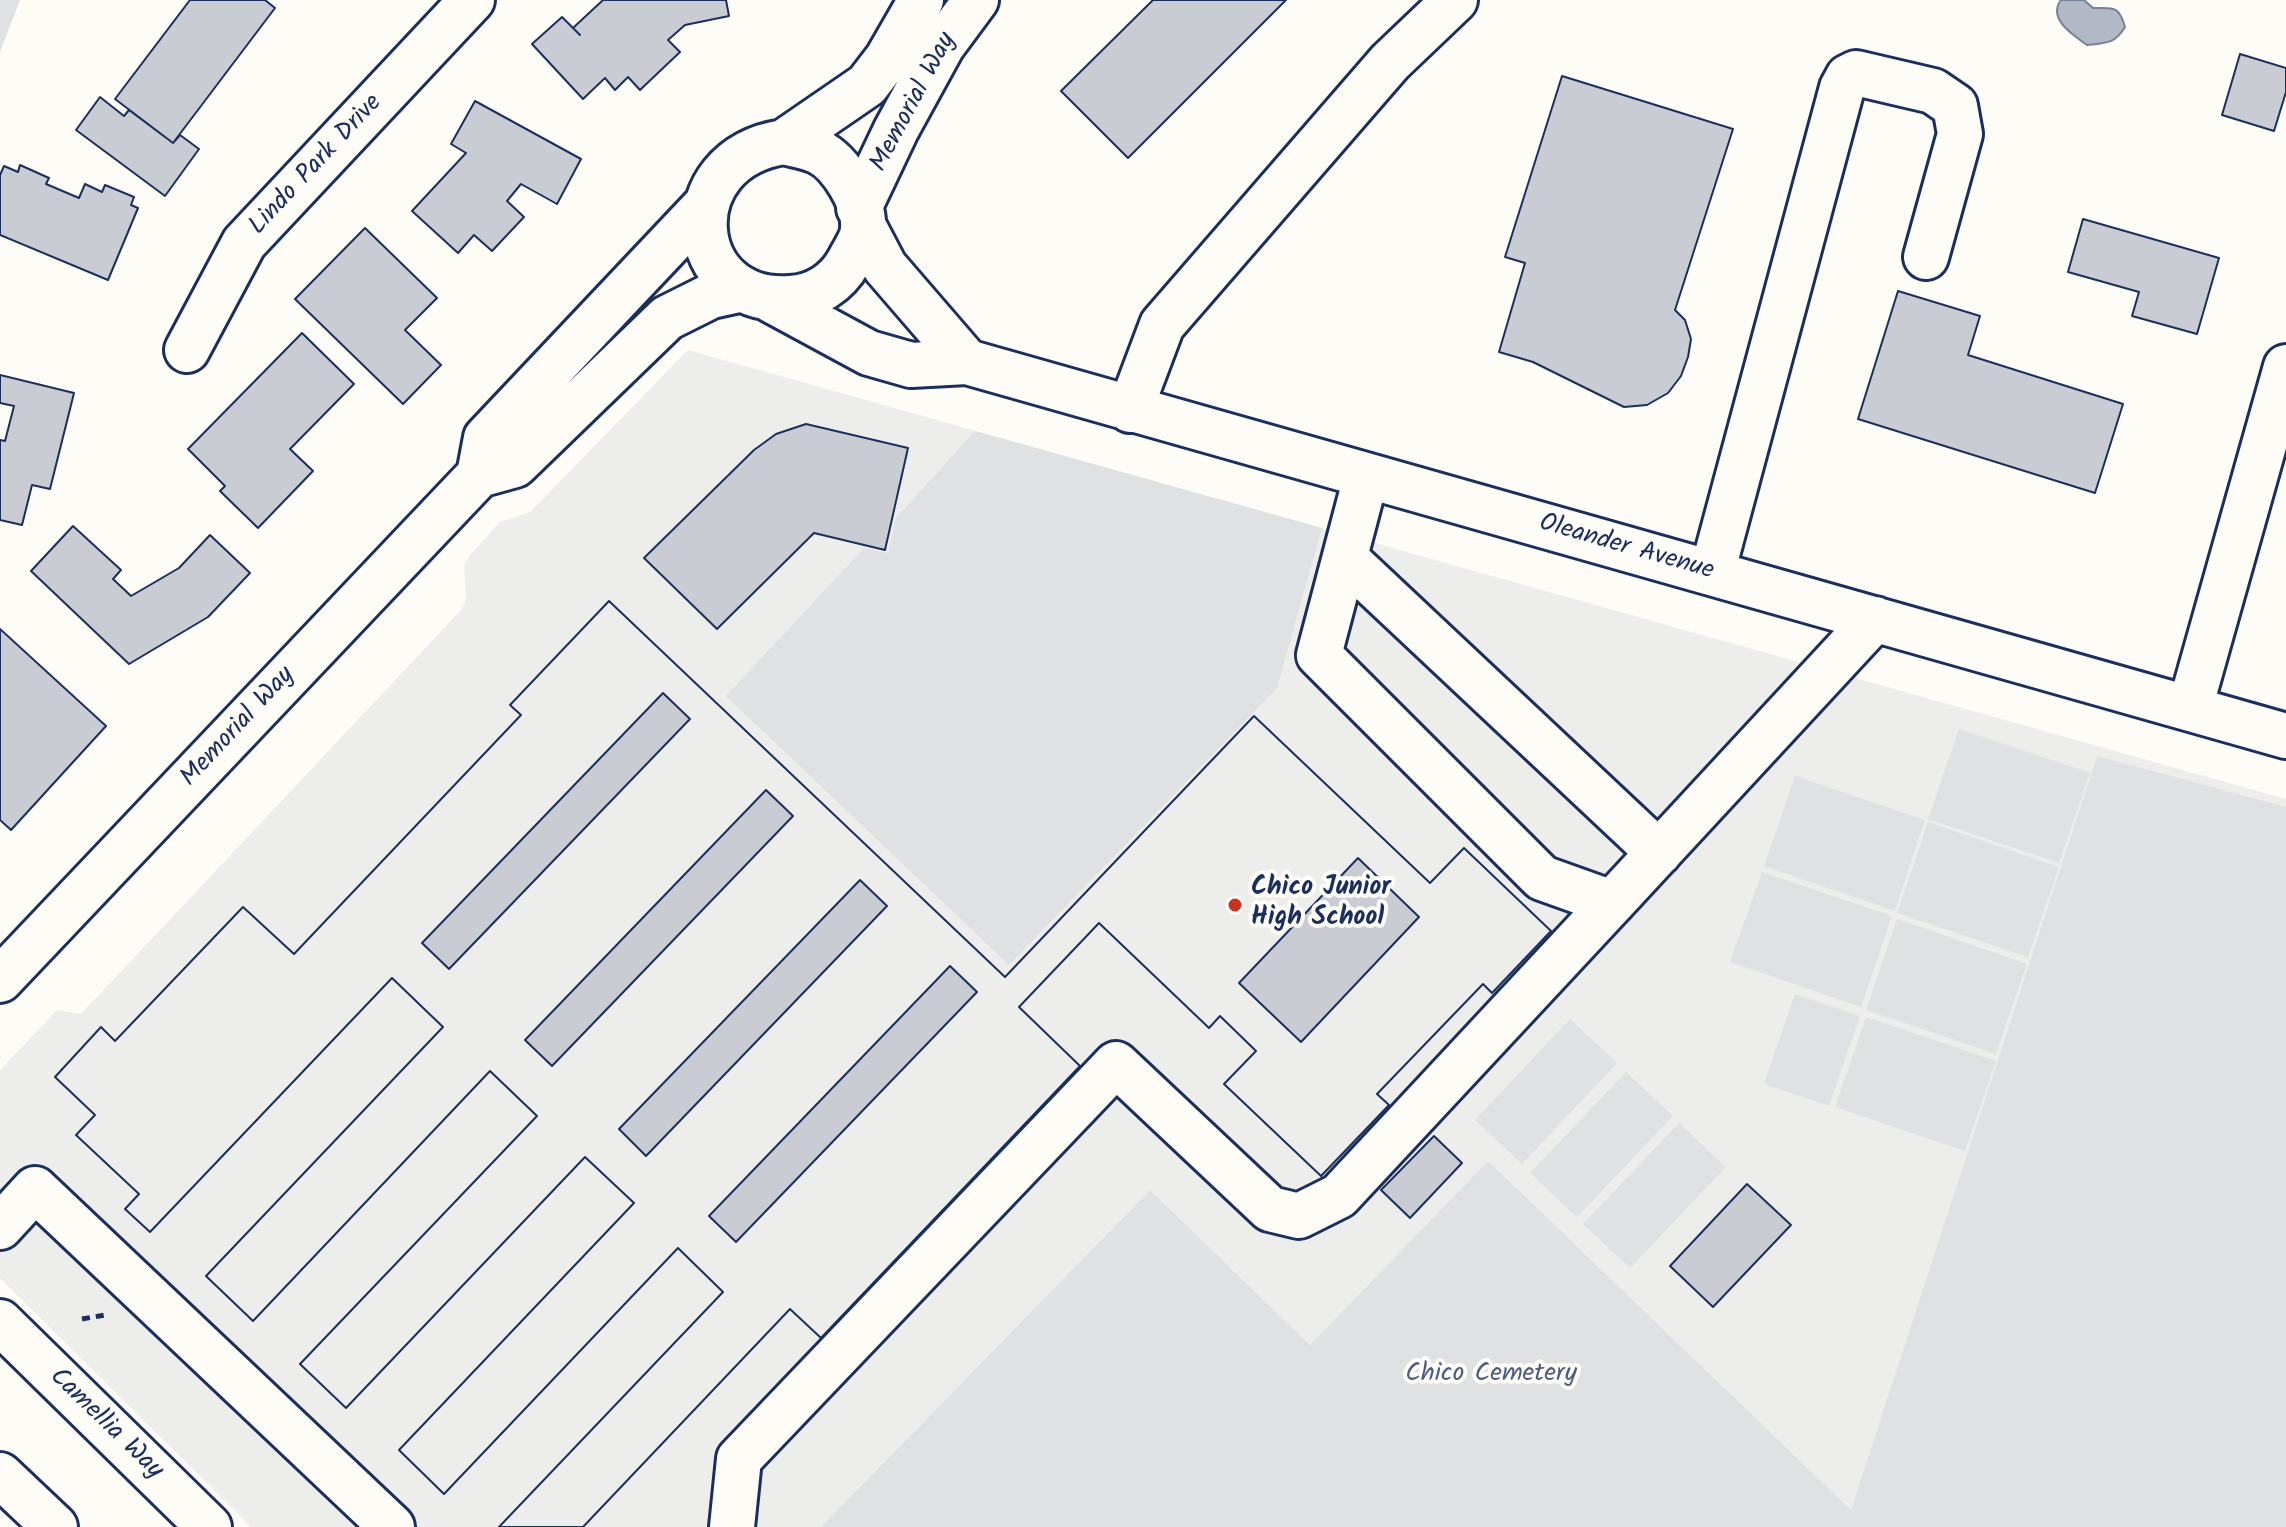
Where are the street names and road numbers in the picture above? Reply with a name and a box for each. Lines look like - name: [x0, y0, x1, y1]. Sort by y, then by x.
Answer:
- street label: Memorial Way: [865, 28, 965, 178]
- street label: Lindo Park Drive: [244, 89, 390, 243]
- street label: Oleander Avenue: [1535, 509, 1717, 589]
- street label: Memorial Way: [175, 661, 303, 795]
- street label: Camellia Way: [41, 1363, 169, 1487]

